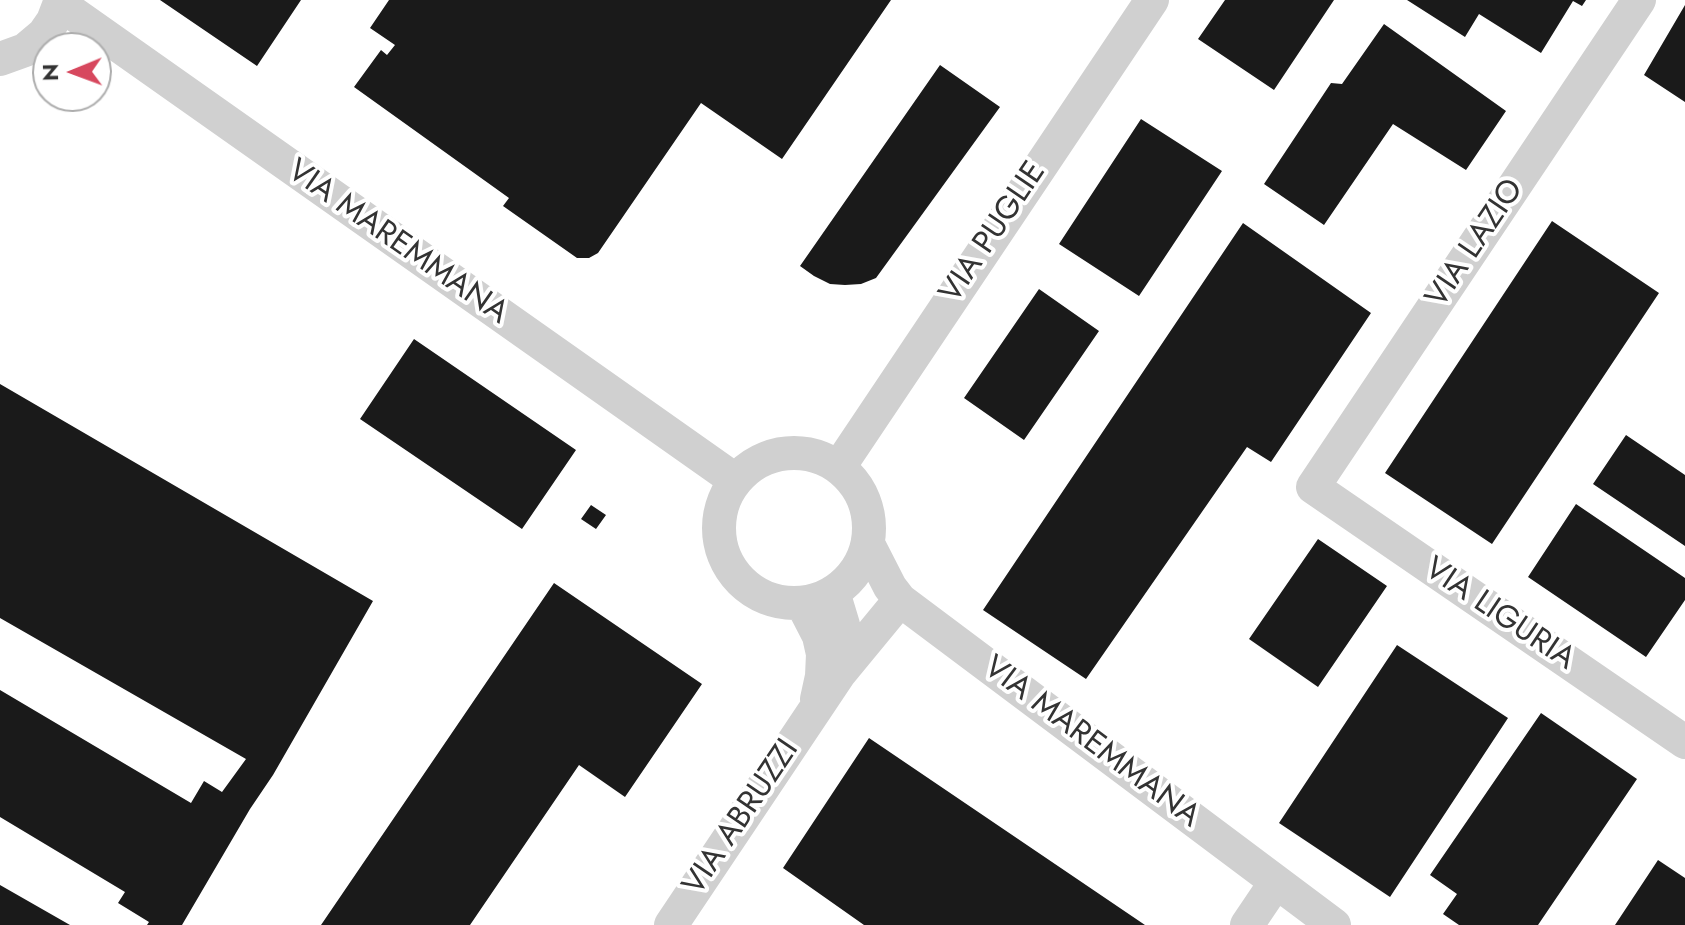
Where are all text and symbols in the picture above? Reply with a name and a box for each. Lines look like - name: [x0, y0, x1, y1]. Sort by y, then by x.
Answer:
- north arrow: [32, 32, 112, 112]
- text: N: [34, 63, 66, 81]
- street label: VIA MAREMMANA: [279, 152, 515, 334]
- street label: VIA PUGLIE: [933, 155, 1055, 311]
- street label: VIA LAZIO: [1419, 172, 1533, 316]
- street label: VIA LIGURIA: [1416, 551, 1582, 679]
- street label: VIA MAREMMANA: [975, 649, 1207, 837]
- street label: VIA ABRUZZI: [676, 733, 808, 903]

